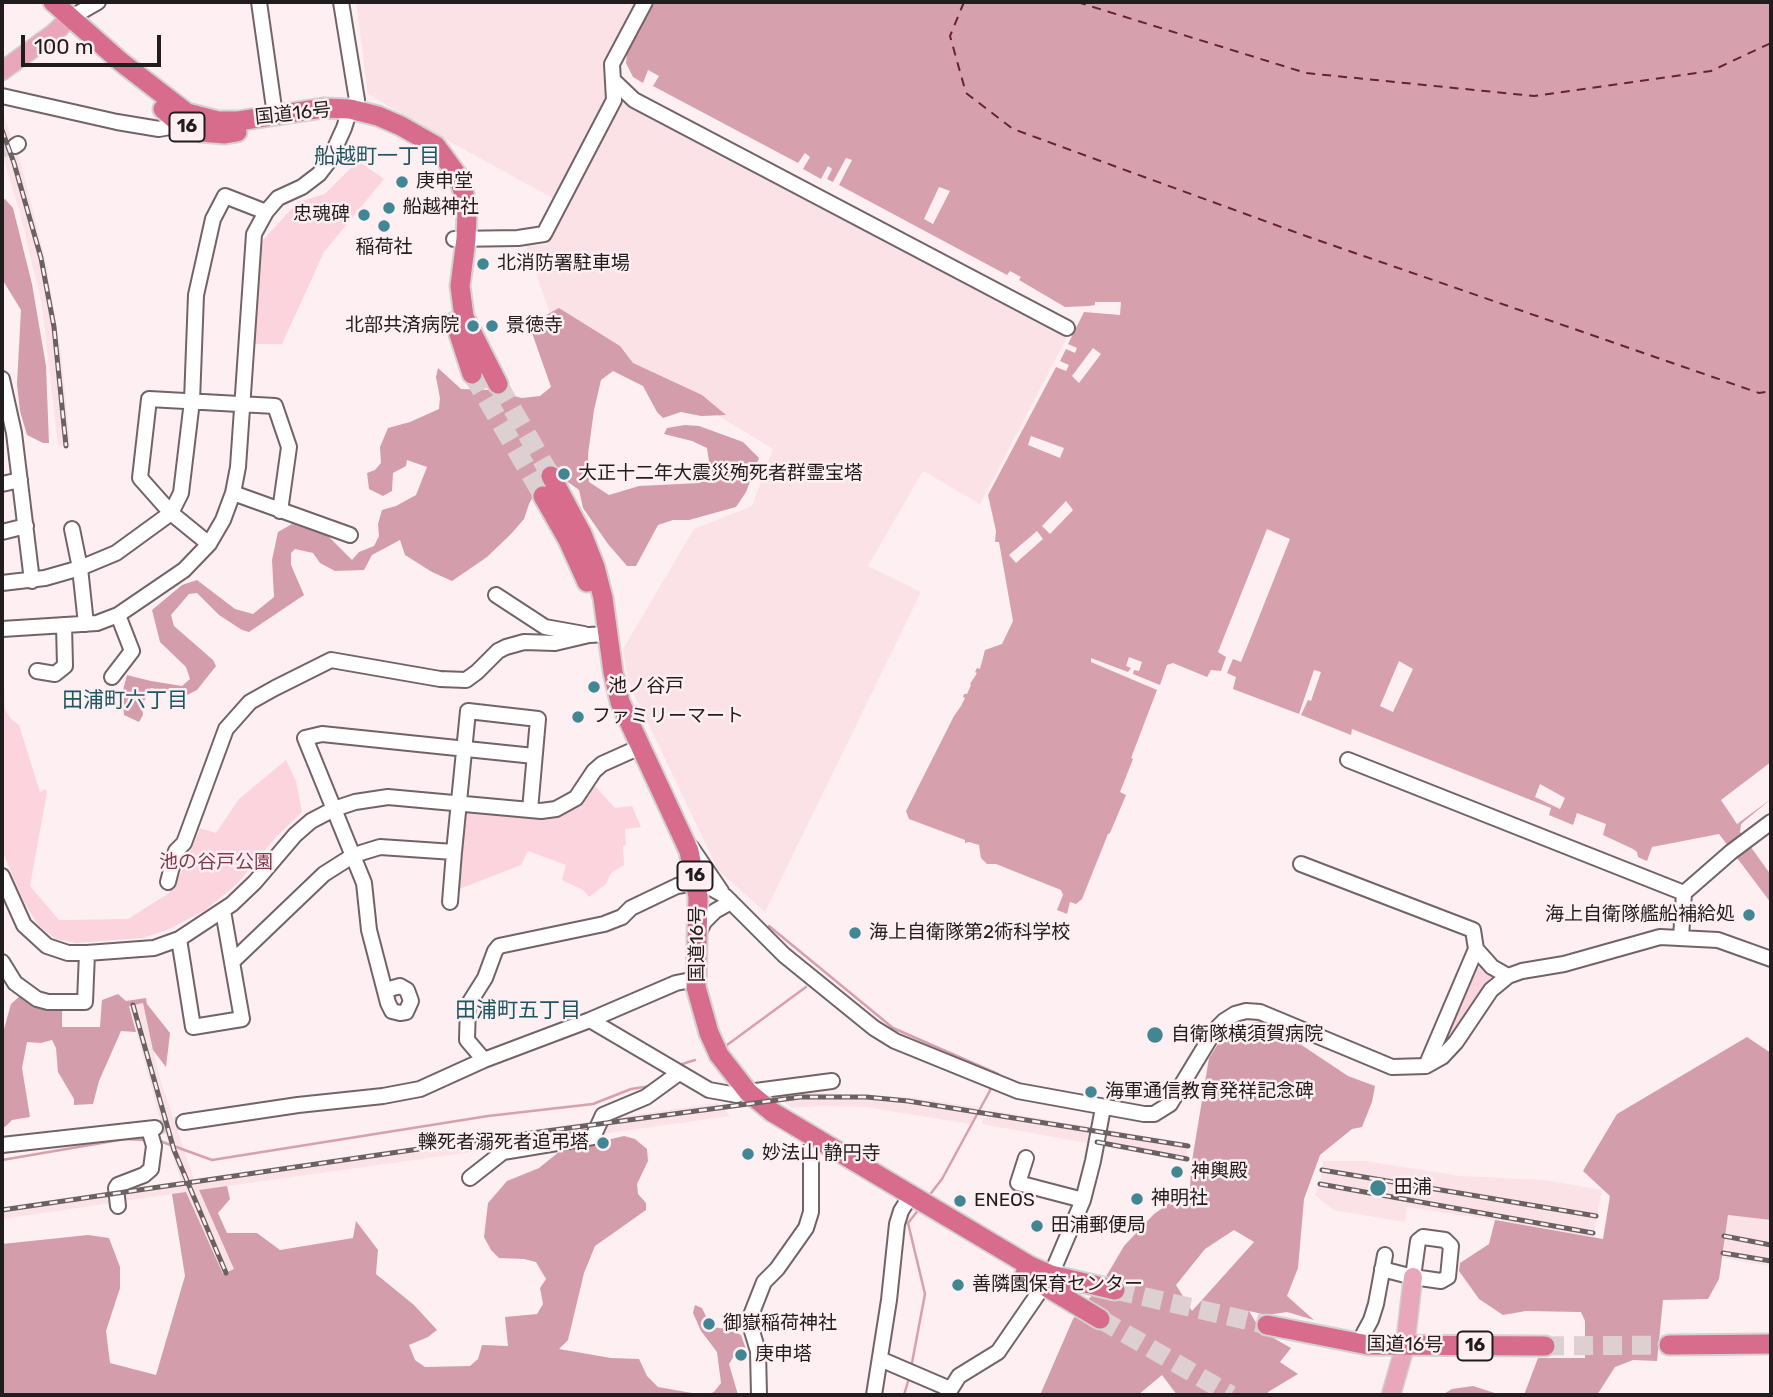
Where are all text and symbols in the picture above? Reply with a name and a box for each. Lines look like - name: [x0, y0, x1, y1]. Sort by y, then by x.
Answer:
- scale bar: [24, 21, 164, 65]
- text: 100 m: [34, 34, 93, 59]
- street label: 国道16号: [254, 99, 332, 129]
- road number: 16: [170, 112, 204, 142]
- district label: 船越町一丁目: [314, 144, 440, 170]
- place label: 庚申堂: [416, 171, 473, 193]
- marker: 庚申堂: [394, 174, 410, 190]
- place label: 船越神社: [403, 197, 479, 219]
- marker: 船越神社: [381, 200, 397, 216]
- place label: 忠魂碑: [293, 204, 350, 226]
- marker: 忠魂碑: [356, 207, 372, 223]
- marker: 稲荷社: [376, 218, 392, 234]
- place label: 稲荷社: [356, 237, 412, 259]
- place label: 北消防署駐車場: [497, 253, 630, 275]
- marker: 北消防署駐車場: [475, 256, 491, 272]
- place label: 北部共済病院: [345, 315, 459, 337]
- place label: 景徳寺: [506, 315, 563, 337]
- marker: 北部共済病院: [465, 318, 481, 334]
- marker: 景徳寺: [484, 318, 500, 334]
- place label: 大正十二年大震災殉死者群霊宝塔: [578, 463, 863, 485]
- marker: 大正十二年大震災殉死者群霊宝塔: [556, 466, 572, 482]
- place label: 池ノ谷戸: [608, 676, 684, 698]
- marker: 池ノ谷戸: [586, 679, 602, 695]
- district label: 田浦町六丁目: [62, 688, 188, 714]
- place label: ファミリーマート: [592, 706, 744, 728]
- marker: ファミリーマート: [570, 709, 586, 725]
- park label: 池の谷戸公園: [159, 852, 273, 874]
- road number: 16: [678, 862, 712, 890]
- place label: 海上自衛隊艦船補給処: [1545, 904, 1735, 926]
- street label: 国道16号: [687, 906, 709, 982]
- marker: 海上自衛隊艦船補給処: [1741, 907, 1757, 923]
- place label: 海上自衛隊第2術科学校: [869, 922, 1070, 944]
- marker: 海上自衛隊第2術科学校: [847, 925, 863, 941]
- district label: 田浦町五丁目: [455, 998, 581, 1024]
- place label: 自衛隊横須賀病院: [1171, 1024, 1323, 1046]
- marker: 自衛隊横須賀病院: [1145, 1025, 1165, 1045]
- place label: 海軍通信教育発祥記念碑: [1105, 1081, 1314, 1103]
- marker: 海軍通信教育発祥記念碑: [1083, 1084, 1099, 1100]
- place label: 轢死者溺死者追弔塔: [418, 1132, 589, 1154]
- marker: 轢死者溺死者追弔塔: [595, 1135, 611, 1151]
- place label: 妙法山 静円寺: [762, 1143, 881, 1165]
- marker: 妙法山 静円寺: [740, 1146, 756, 1162]
- place label: 神輿殿: [1191, 1161, 1248, 1183]
- marker: 神輿殿: [1169, 1164, 1185, 1180]
- place label: 田浦: [1394, 1177, 1432, 1199]
- marker: 田浦: [1368, 1178, 1388, 1198]
- place label: 神明社: [1151, 1188, 1208, 1210]
- place label: ENEOS: [974, 1190, 1035, 1212]
- marker: 神明社: [1129, 1191, 1145, 1207]
- marker: ENEOS: [952, 1193, 968, 1209]
- place label: 田浦郵便局: [1051, 1215, 1146, 1237]
- marker: 田浦郵便局: [1029, 1218, 1045, 1234]
- place label: 善隣園保育センター: [972, 1274, 1143, 1296]
- marker: 善隣園保育センター: [950, 1277, 966, 1293]
- place label: 御嶽稲荷神社: [723, 1313, 837, 1335]
- marker: 御嶽稲荷神社: [701, 1316, 717, 1332]
- road number: 16: [1458, 1331, 1492, 1360]
- street label: 国道16号: [1367, 1333, 1443, 1357]
- place label: 庚申塔: [755, 1344, 812, 1366]
- marker: 庚申塔: [733, 1347, 749, 1363]

